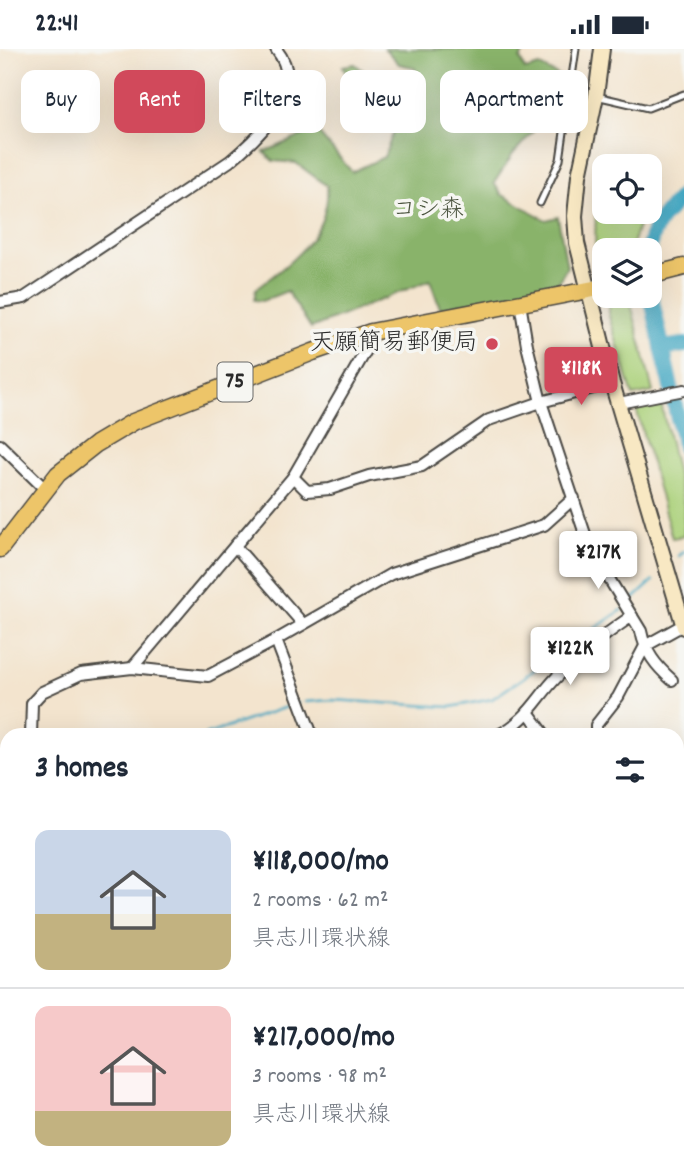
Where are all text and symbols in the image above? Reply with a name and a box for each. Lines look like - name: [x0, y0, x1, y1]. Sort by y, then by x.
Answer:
- text: 22:41: [35, 6, 79, 43]
- chip: Buy: [21, 70, 100, 133]
- chip: Rent: [114, 70, 205, 133]
- chip: Filters: [219, 70, 326, 133]
- chip: New: [340, 70, 426, 133]
- chip: Apartment: [440, 70, 588, 133]
- map controls: [592, 154, 662, 308]
- button: locate: [592, 154, 662, 224]
- park label: コシ森: [392, 194, 464, 228]
- button: layers: [592, 238, 662, 308]
- place label: 天願簡易郵便局: [310, 327, 478, 361]
- marker: 天願簡易郵便局: [484, 336, 500, 352]
- pin: ¥118K: [532, 347, 630, 407]
- text: ¥118K: [560, 353, 602, 386]
- road number: 75: [218, 363, 252, 401]
- pin: ¥217K: [549, 531, 647, 591]
- text: ¥217K: [575, 537, 621, 570]
- pin: ¥122K: [521, 627, 619, 687]
- text: ¥122K: [547, 633, 593, 666]
- text: 3 homes: [35, 749, 129, 792]
- icon: filters: [611, 751, 649, 789]
- text: ¥118,000/mo: [252, 842, 389, 885]
- icon: home: [91, 858, 175, 942]
- text: 2 rooms · 62 m²: [252, 885, 388, 918]
- text: 具志川環状線: [252, 924, 390, 957]
- text: ¥217,000/mo: [252, 1018, 395, 1061]
- icon: home: [91, 1034, 175, 1118]
- text: 3 rooms · 98 m²: [252, 1061, 387, 1094]
- text: 具志川環状線: [252, 1100, 390, 1133]

